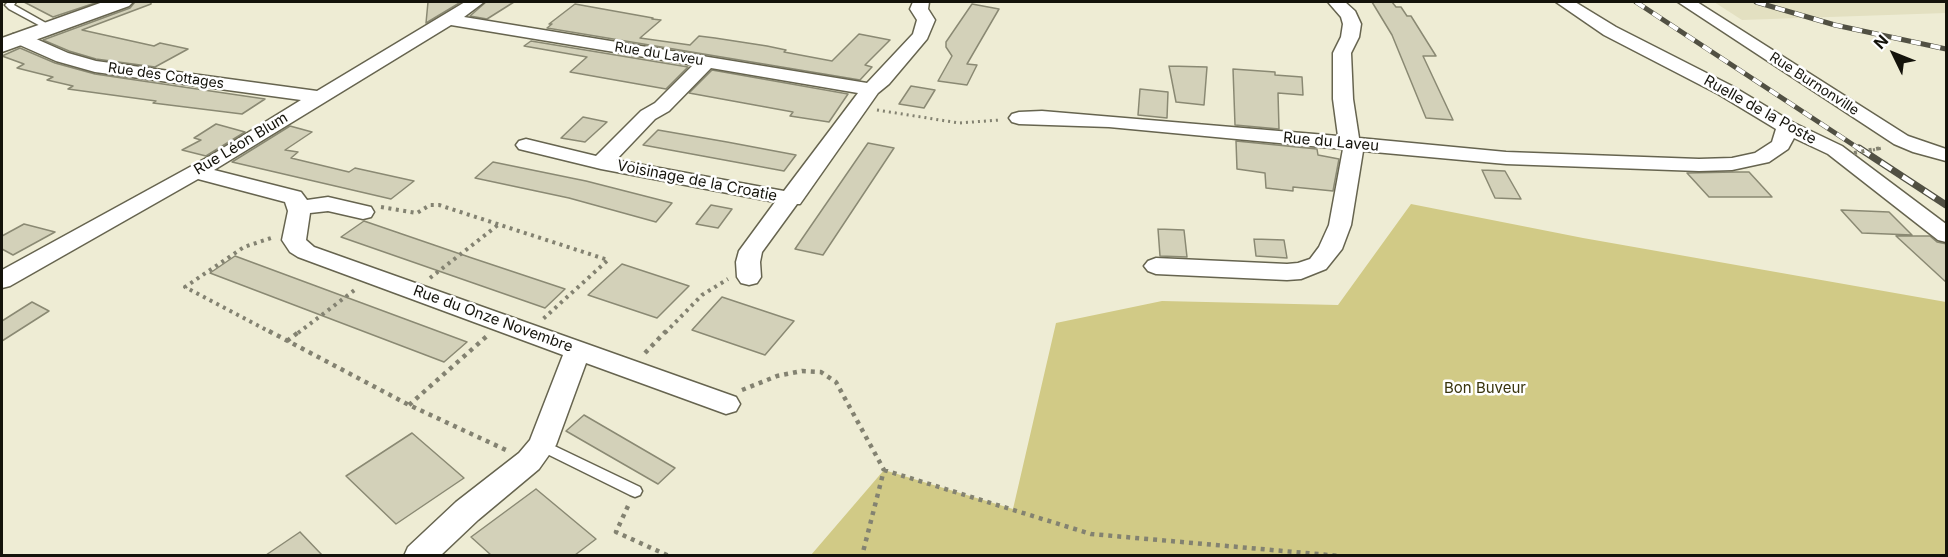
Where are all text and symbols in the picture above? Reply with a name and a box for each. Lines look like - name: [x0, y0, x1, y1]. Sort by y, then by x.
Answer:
- north arrow: [1864, 24, 1924, 84]
- text: N: [1869, 30, 1892, 53]
- street label: Rue du Laveu: [613, 39, 705, 69]
- street label: Rue Burnonville: [1766, 49, 1862, 119]
- street label: Rue des Cottages: [107, 60, 225, 92]
- street label: Ruelle de la Poste: [1701, 72, 1819, 148]
- street label: Rue Léon Blum: [191, 109, 291, 179]
- street label: Rue du Laveu: [1282, 129, 1380, 155]
- street label: Voisinage de la Croatie: [615, 157, 779, 205]
- street label: Rue du Onze Novembre: [411, 282, 575, 356]
- park label: Bon Buveur: [1444, 379, 1526, 397]

